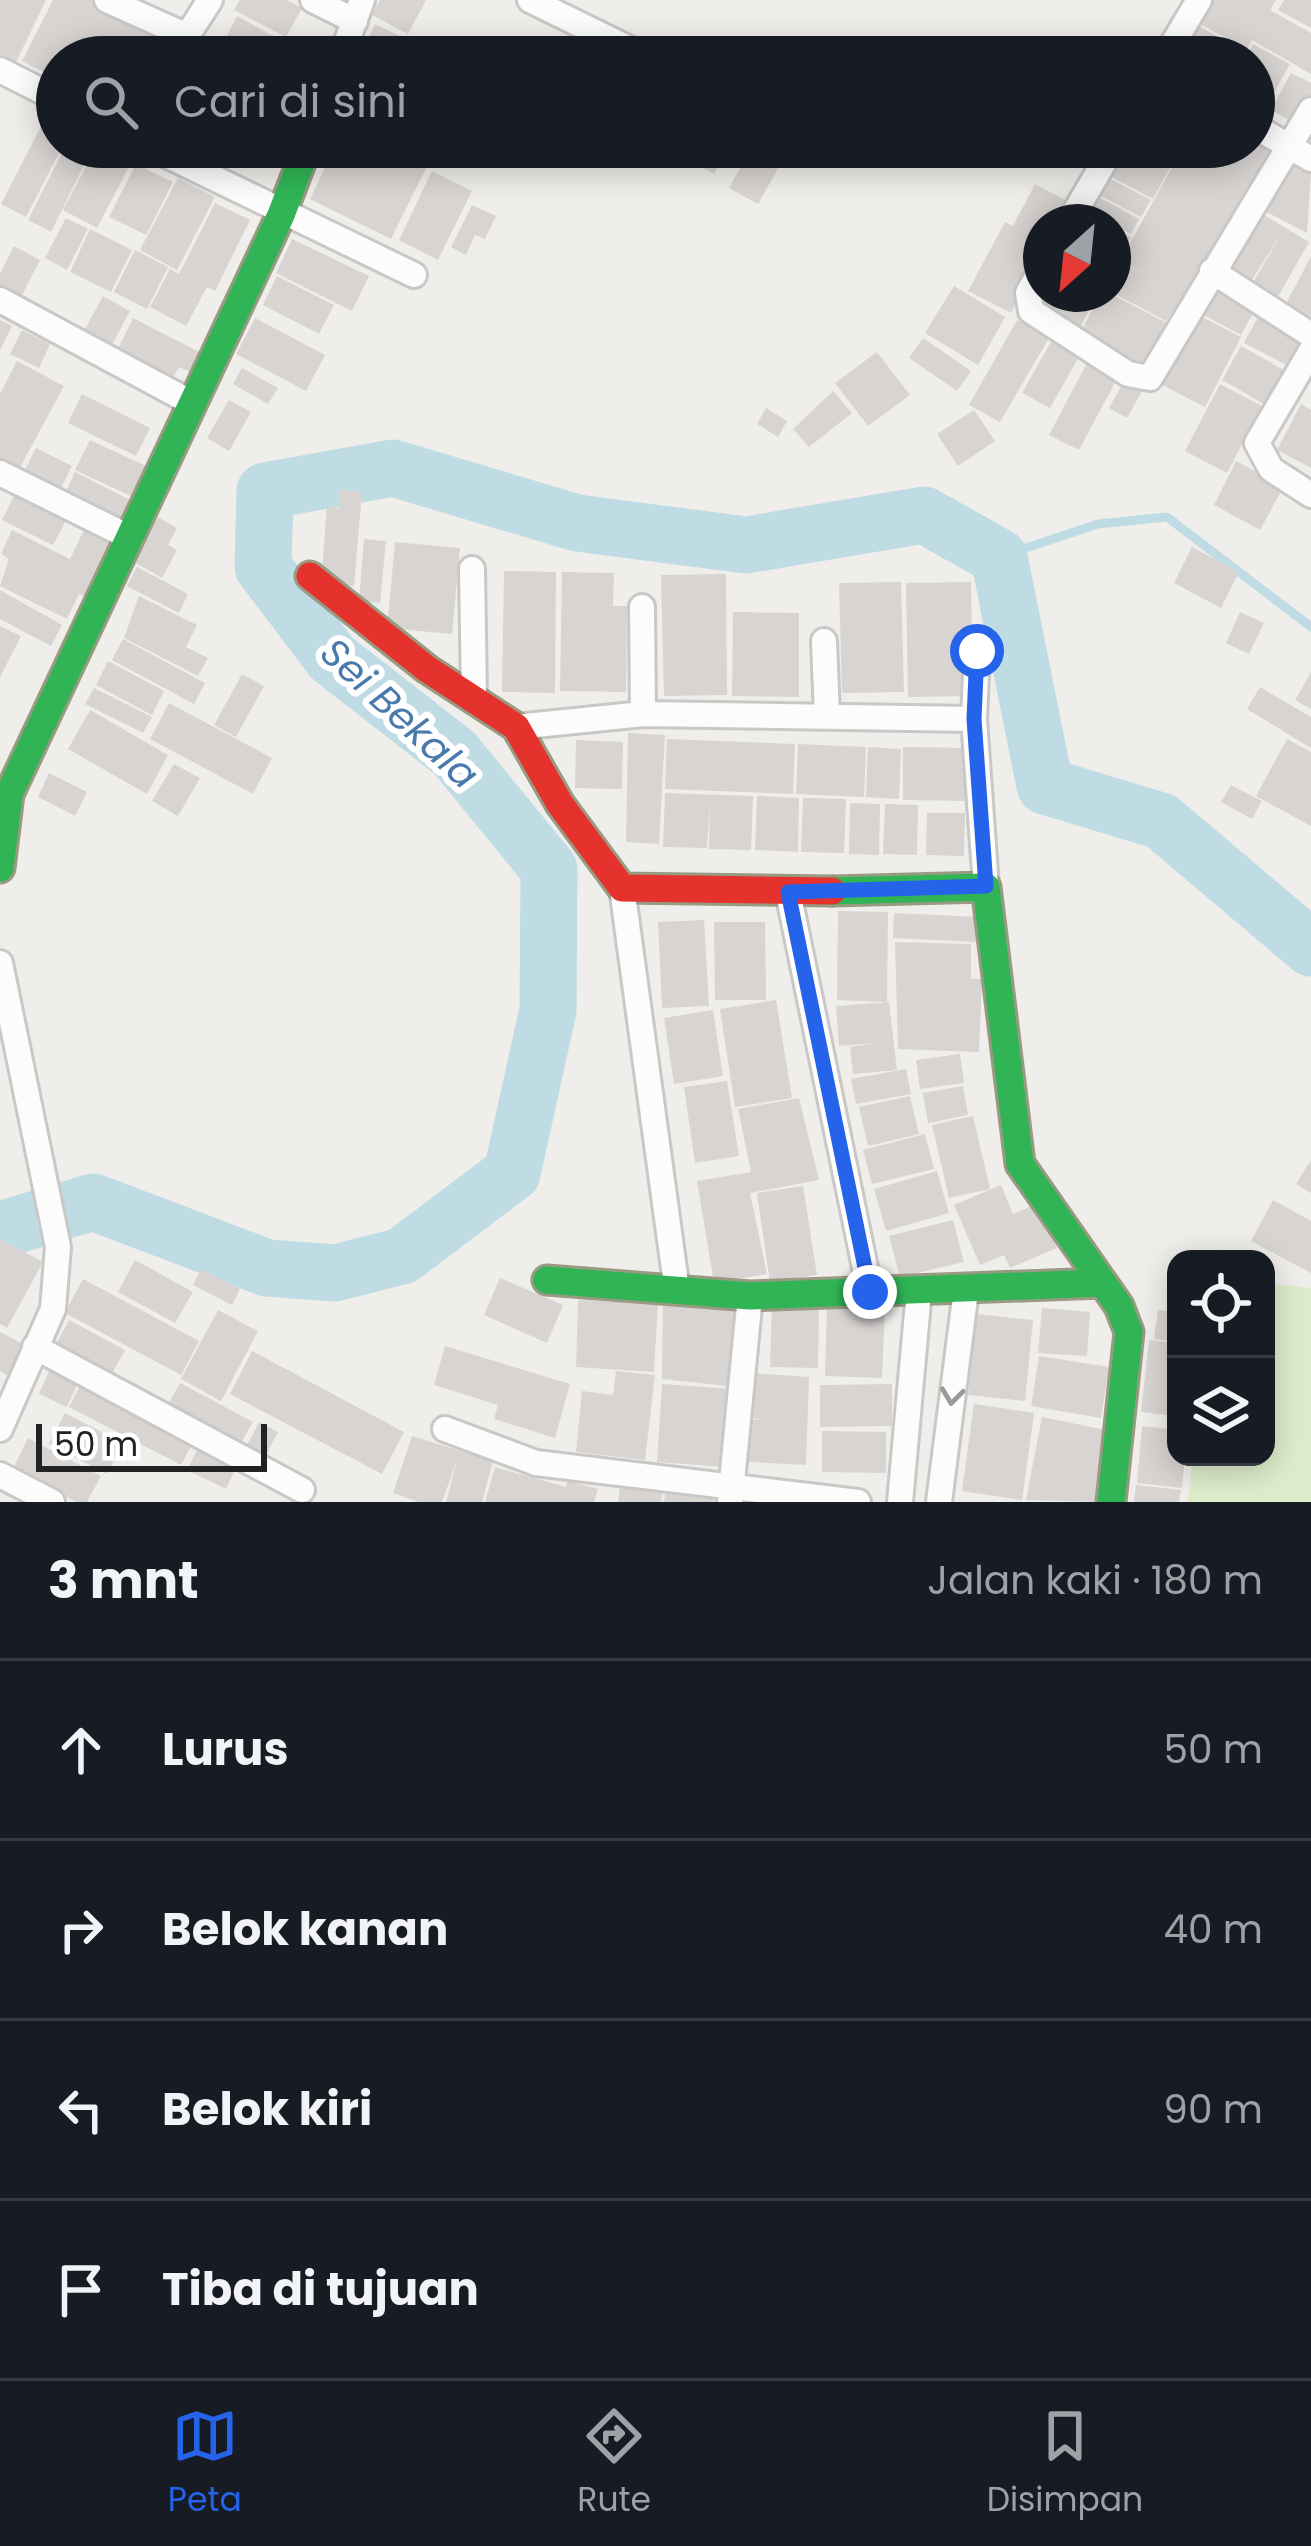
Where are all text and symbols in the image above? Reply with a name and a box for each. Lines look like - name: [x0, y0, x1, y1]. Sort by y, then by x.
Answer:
- search box: [36, 36, 1275, 168]
- icon: search: [78, 69, 144, 135]
- text: Cari di sini: [174, 70, 407, 133]
- north arrow: [1023, 204, 1131, 312]
- route start: [950, 624, 1004, 678]
- water label: Sei Bekala: [308, 626, 491, 801]
- map controls: [1167, 1250, 1275, 1466]
- button: locate: [1167, 1250, 1275, 1358]
- route end: [843, 1265, 897, 1319]
- button: layers: [1167, 1358, 1275, 1466]
- one-way arrow: [940, 1386, 966, 1406]
- scale bar: [36, 1418, 267, 1471]
- text: 50 m: [54, 1421, 138, 1468]
- text: 3 mnt: [48, 1544, 199, 1616]
- text: Jalan kaki · 180 m: [927, 1553, 1263, 1608]
- icon: ahead: [48, 1717, 114, 1783]
- text: Lurus: [162, 1718, 289, 1781]
- text: 50 m: [1163, 1722, 1263, 1777]
- icon: right: [48, 1897, 114, 1963]
- text: Belok kanan: [162, 1898, 448, 1961]
- text: 40 m: [1163, 1902, 1263, 1957]
- icon: left: [48, 2077, 114, 2143]
- text: Belok kiri: [162, 2078, 372, 2141]
- text: 90 m: [1163, 2082, 1263, 2137]
- icon: arrive: [48, 2257, 114, 2323]
- text: Tiba di tujuan: [162, 2258, 479, 2321]
- tab: Peta: [168, 2403, 242, 2525]
- tab: Rute: [577, 2403, 651, 2525]
- tab: Disimpan: [987, 2403, 1143, 2525]

